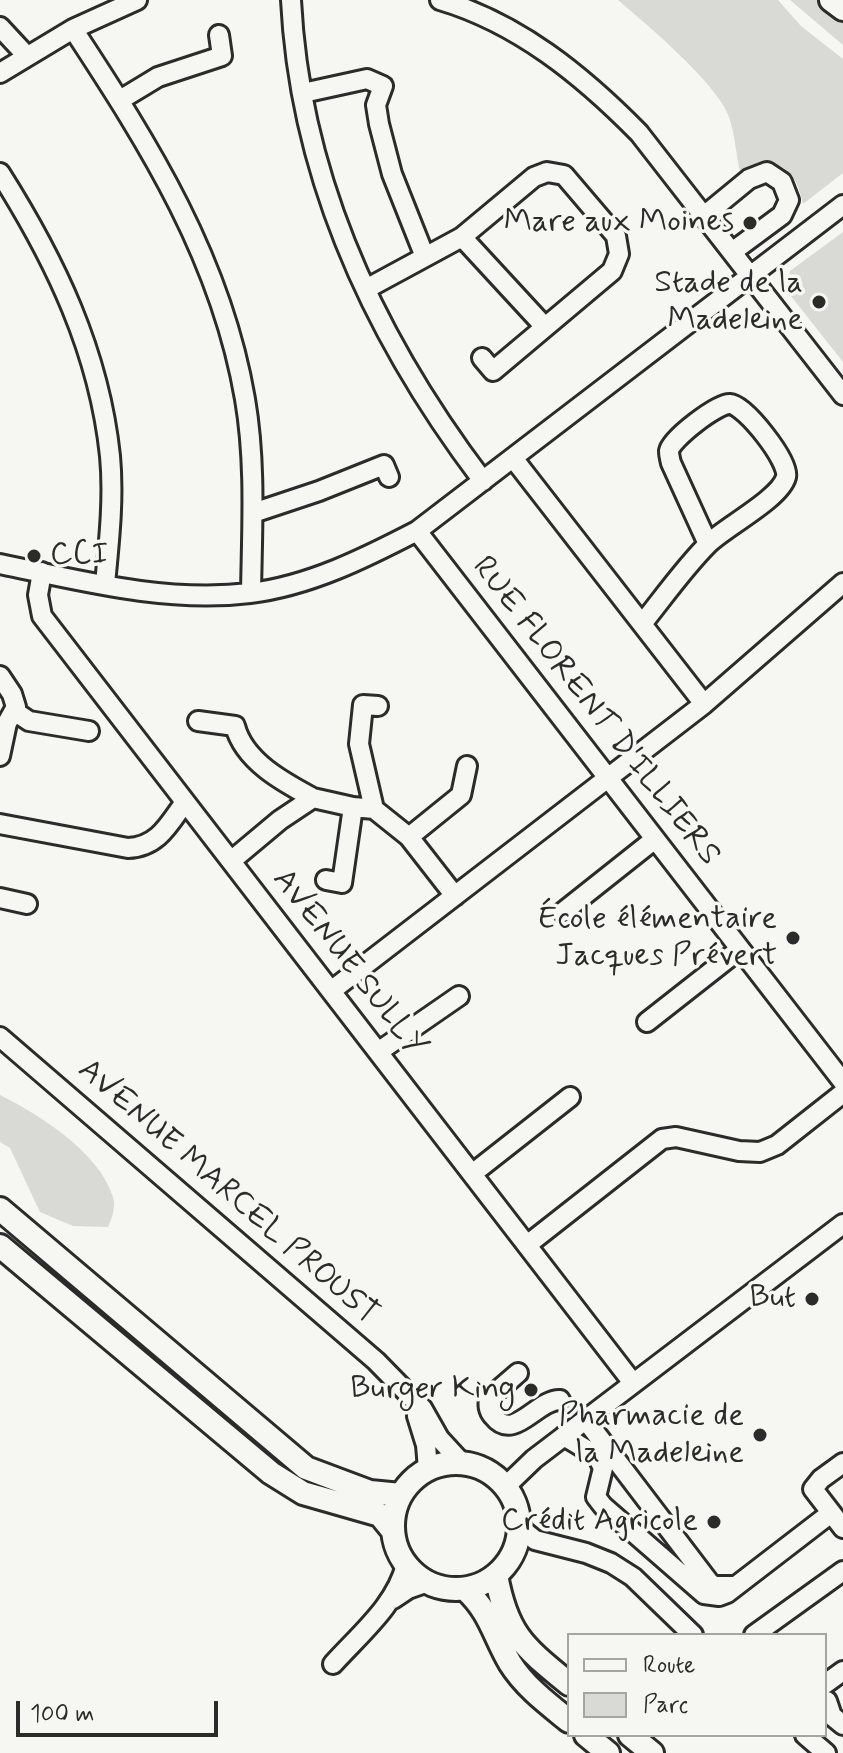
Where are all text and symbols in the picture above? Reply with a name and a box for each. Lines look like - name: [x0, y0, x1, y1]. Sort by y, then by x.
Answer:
- place label: Mare aux Moines: [504, 204, 734, 242]
- marker: Mare aux Moines: [741, 214, 759, 232]
- place label: Stade de la Madeleine: [654, 265, 803, 340]
- marker: Stade de la Madeleine: [810, 293, 828, 311]
- place label: CCI: [50, 537, 108, 575]
- marker: CCI: [25, 547, 43, 565]
- street label: RUE FLORENT D'ILLIERS: [462, 550, 728, 874]
- street label: AVENUE SULLY: [263, 862, 433, 1066]
- place label: École élémentaire Jacques Prévert: [538, 901, 777, 976]
- marker: École élémentaire Jacques Prévert: [784, 929, 802, 947]
- street label: AVENUE MARCEL PROUST: [69, 1052, 385, 1334]
- place label: But: [749, 1280, 796, 1318]
- marker: But: [803, 1290, 821, 1308]
- place label: Burger King: [350, 1371, 515, 1409]
- marker: Burger King: [522, 1381, 540, 1399]
- place label: Pharmacie de la Madeleine: [559, 1398, 744, 1473]
- marker: Pharmacie de la Madeleine: [751, 1426, 769, 1444]
- place label: Crédit Agricole: [501, 1503, 698, 1541]
- marker: Crédit Agricole: [705, 1513, 723, 1531]
- legend: [567, 1633, 827, 1737]
- text: Route: [643, 1650, 695, 1681]
- scale bar: [20, 1685, 222, 1735]
- text: Parc: [643, 1690, 688, 1721]
- text: 100 m: [30, 1699, 94, 1730]

